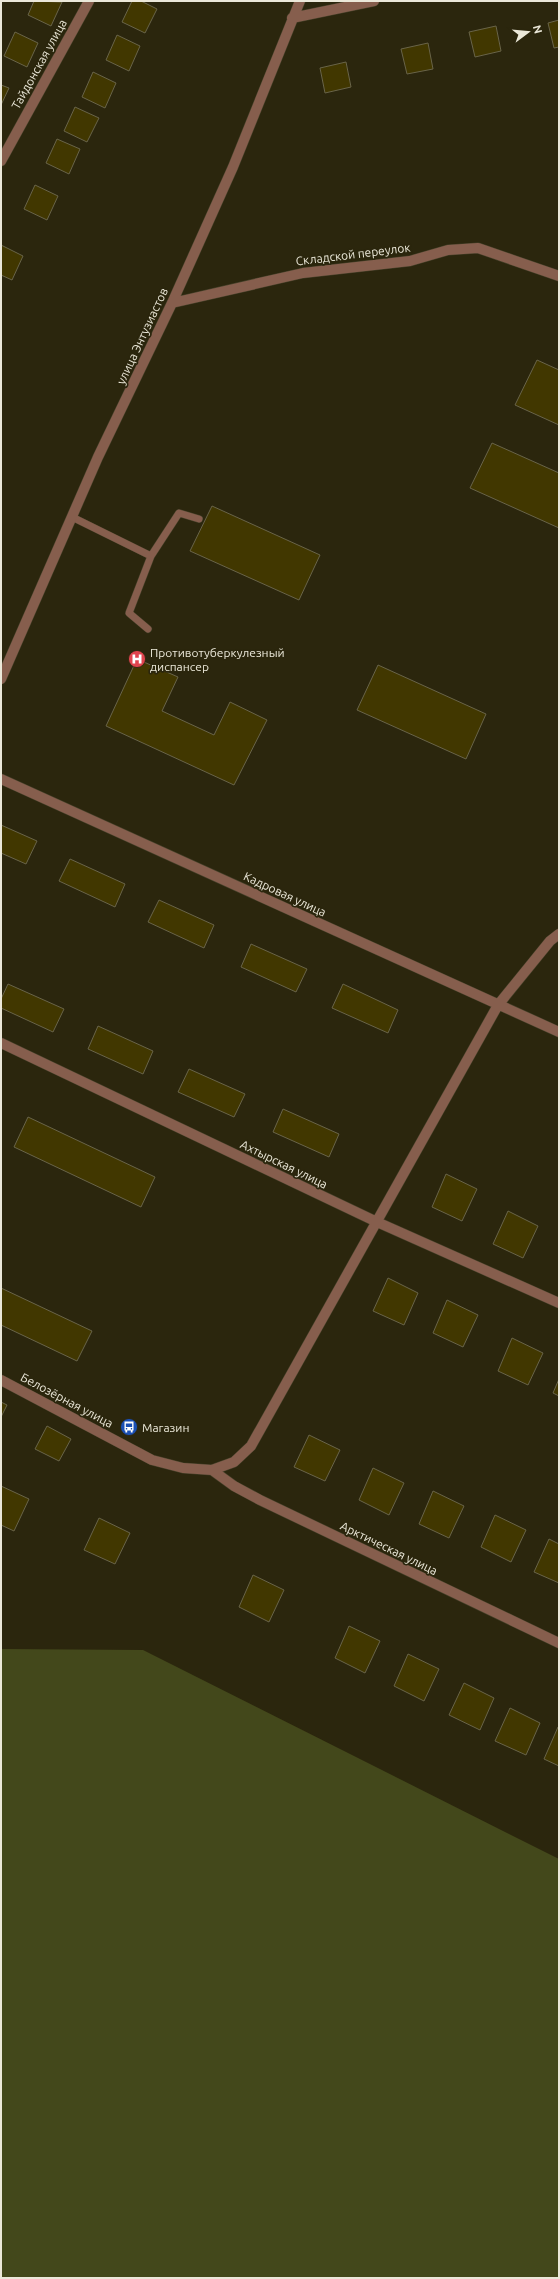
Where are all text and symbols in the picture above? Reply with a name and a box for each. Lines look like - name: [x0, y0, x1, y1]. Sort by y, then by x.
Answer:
- north arrow: [508, 12, 548, 52]
- street label: Тайдонская улица: [9, 17, 69, 111]
- text: N: [531, 24, 545, 35]
- street label: Складской переулок: [295, 241, 411, 267]
- street label: улица Энтузиастов: [114, 286, 170, 386]
- place label: Противотуберкулезный диспансер: [150, 646, 285, 673]
- hospital icon: Противотуберкулезный диспансер: [127, 649, 147, 669]
- street label: Кадровая улица: [242, 869, 328, 919]
- street label: Ахтырская улица: [238, 1137, 330, 1191]
- street label: Белозёрная улица: [19, 1370, 115, 1430]
- bus stop icon: Магазин: [119, 1417, 139, 1437]
- place label: Магазин: [142, 1421, 189, 1434]
- street label: Арктическая улица: [338, 1519, 440, 1577]

